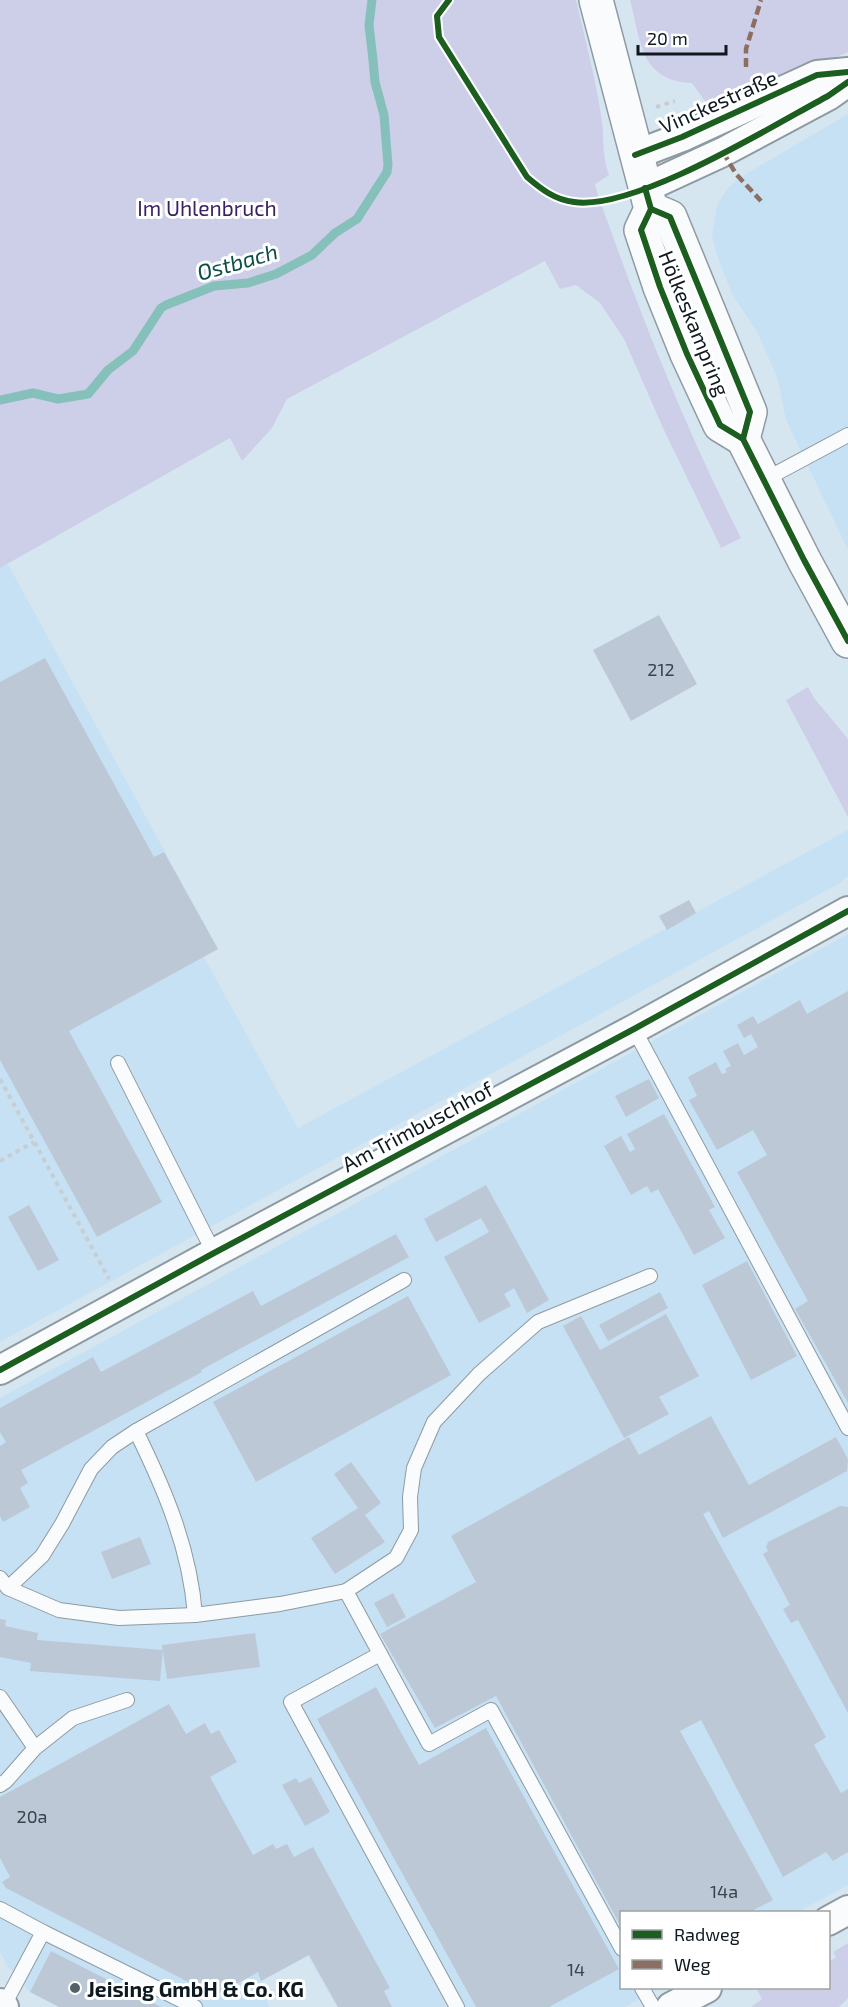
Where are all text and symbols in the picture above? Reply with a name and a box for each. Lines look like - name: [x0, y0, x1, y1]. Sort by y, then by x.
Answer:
- scale bar: [638, 18, 726, 56]
- text: 20 m: [647, 27, 688, 49]
- street label: Vinckestraße: [655, 64, 781, 138]
- park label: Im Uhlenbruch: [137, 195, 277, 220]
- water label: Ostbach: [194, 237, 280, 285]
- street label: Hölkeskampring: [654, 247, 736, 400]
- house number: 212: [647, 658, 675, 680]
- street label: Am Trimbuschhof: [337, 1075, 498, 1176]
- house number: 20a: [17, 1805, 47, 1827]
- house number: 14a: [710, 1880, 738, 1902]
- legend: [620, 1911, 830, 1989]
- text: Radweg: [674, 1923, 740, 1945]
- text: Weg: [674, 1953, 710, 1975]
- house number: 14: [567, 1958, 585, 1980]
- place label: Jeising GmbH & Co. KG: [87, 1976, 304, 2001]
- marker: Jeising GmbH & Co. KG: [68, 1981, 82, 1995]

